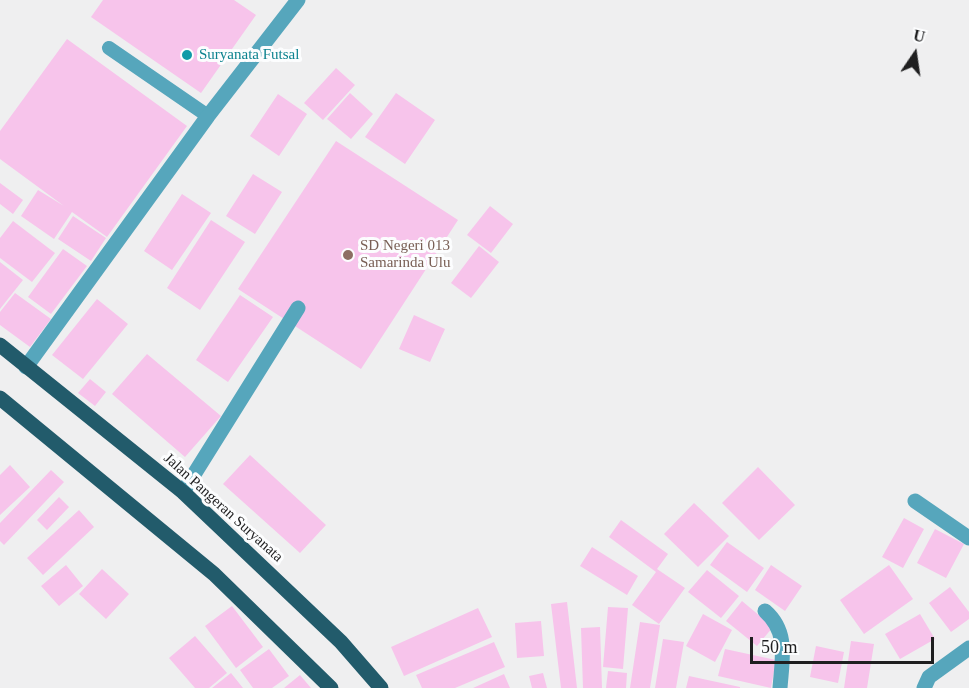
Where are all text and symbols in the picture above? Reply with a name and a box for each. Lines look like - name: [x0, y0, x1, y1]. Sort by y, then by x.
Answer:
- north arrow: [885, 24, 945, 84]
- text: U: [912, 26, 927, 46]
- place label: Suryanata Futsal: [199, 46, 299, 64]
- marker: Suryanata Futsal: [180, 48, 194, 62]
- place label: SD Negeri 013 Samarinda Ulu: [360, 237, 450, 272]
- marker: SD Negeri 013 Samarinda Ulu: [341, 248, 355, 262]
- street label: Jalan Pangeran Suryanata: [160, 450, 286, 566]
- scale bar: [753, 625, 938, 663]
- text: 50 m: [761, 637, 798, 657]

